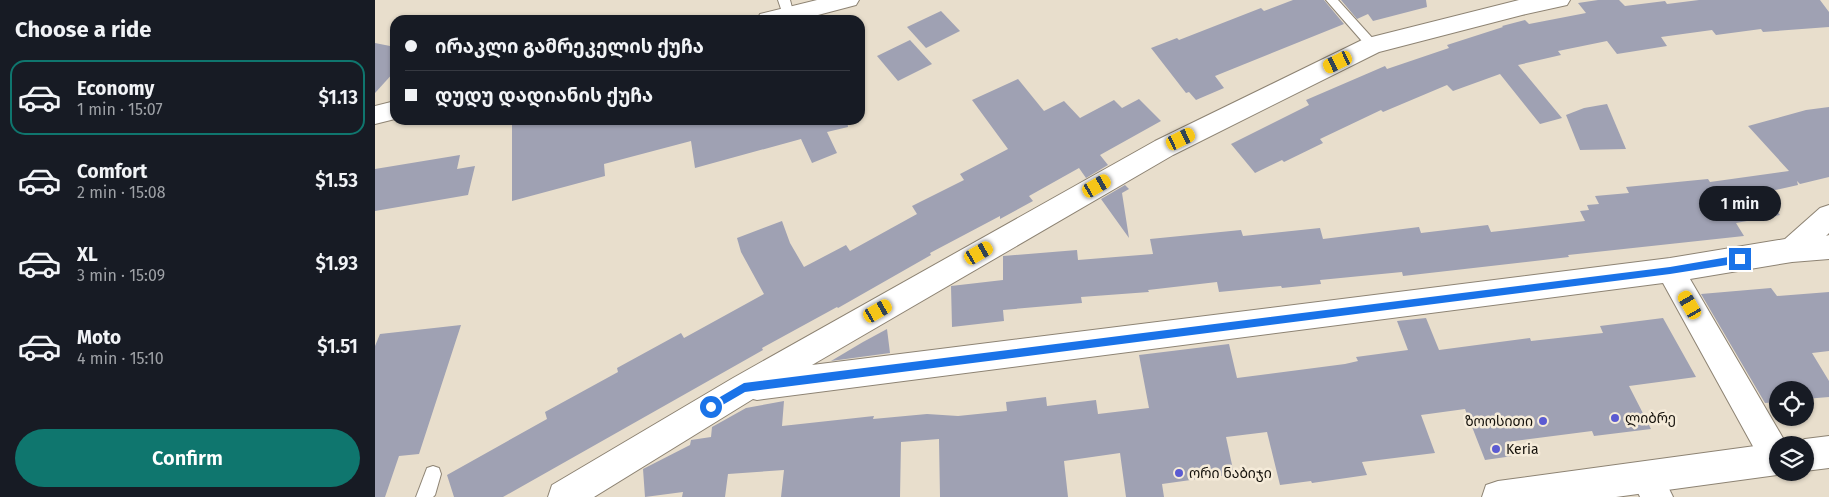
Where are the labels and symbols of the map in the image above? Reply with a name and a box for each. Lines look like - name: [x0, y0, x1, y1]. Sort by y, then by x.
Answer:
- car: [1321, 49, 1354, 75]
- car: [1164, 126, 1197, 152]
- car: [1080, 172, 1113, 200]
- callout: 1 min: [1699, 186, 1781, 222]
- car: [962, 239, 995, 267]
- route end: [1729, 248, 1751, 270]
- car: [1676, 288, 1703, 322]
- car: [861, 297, 894, 325]
- route start: [700, 396, 722, 418]
- place label: ლიბრე: [1625, 410, 1676, 427]
- marker: ლიბრე: [1609, 412, 1621, 424]
- place label: ზოოსითი: [1465, 413, 1533, 430]
- marker: ზოოსითი: [1537, 415, 1549, 427]
- place label: Keria: [1506, 441, 1539, 458]
- marker: Keria: [1490, 443, 1502, 455]
- place label: ორი ნაბიჯი: [1189, 465, 1272, 482]
- marker: ორი ნაბიჯი: [1173, 467, 1185, 479]

